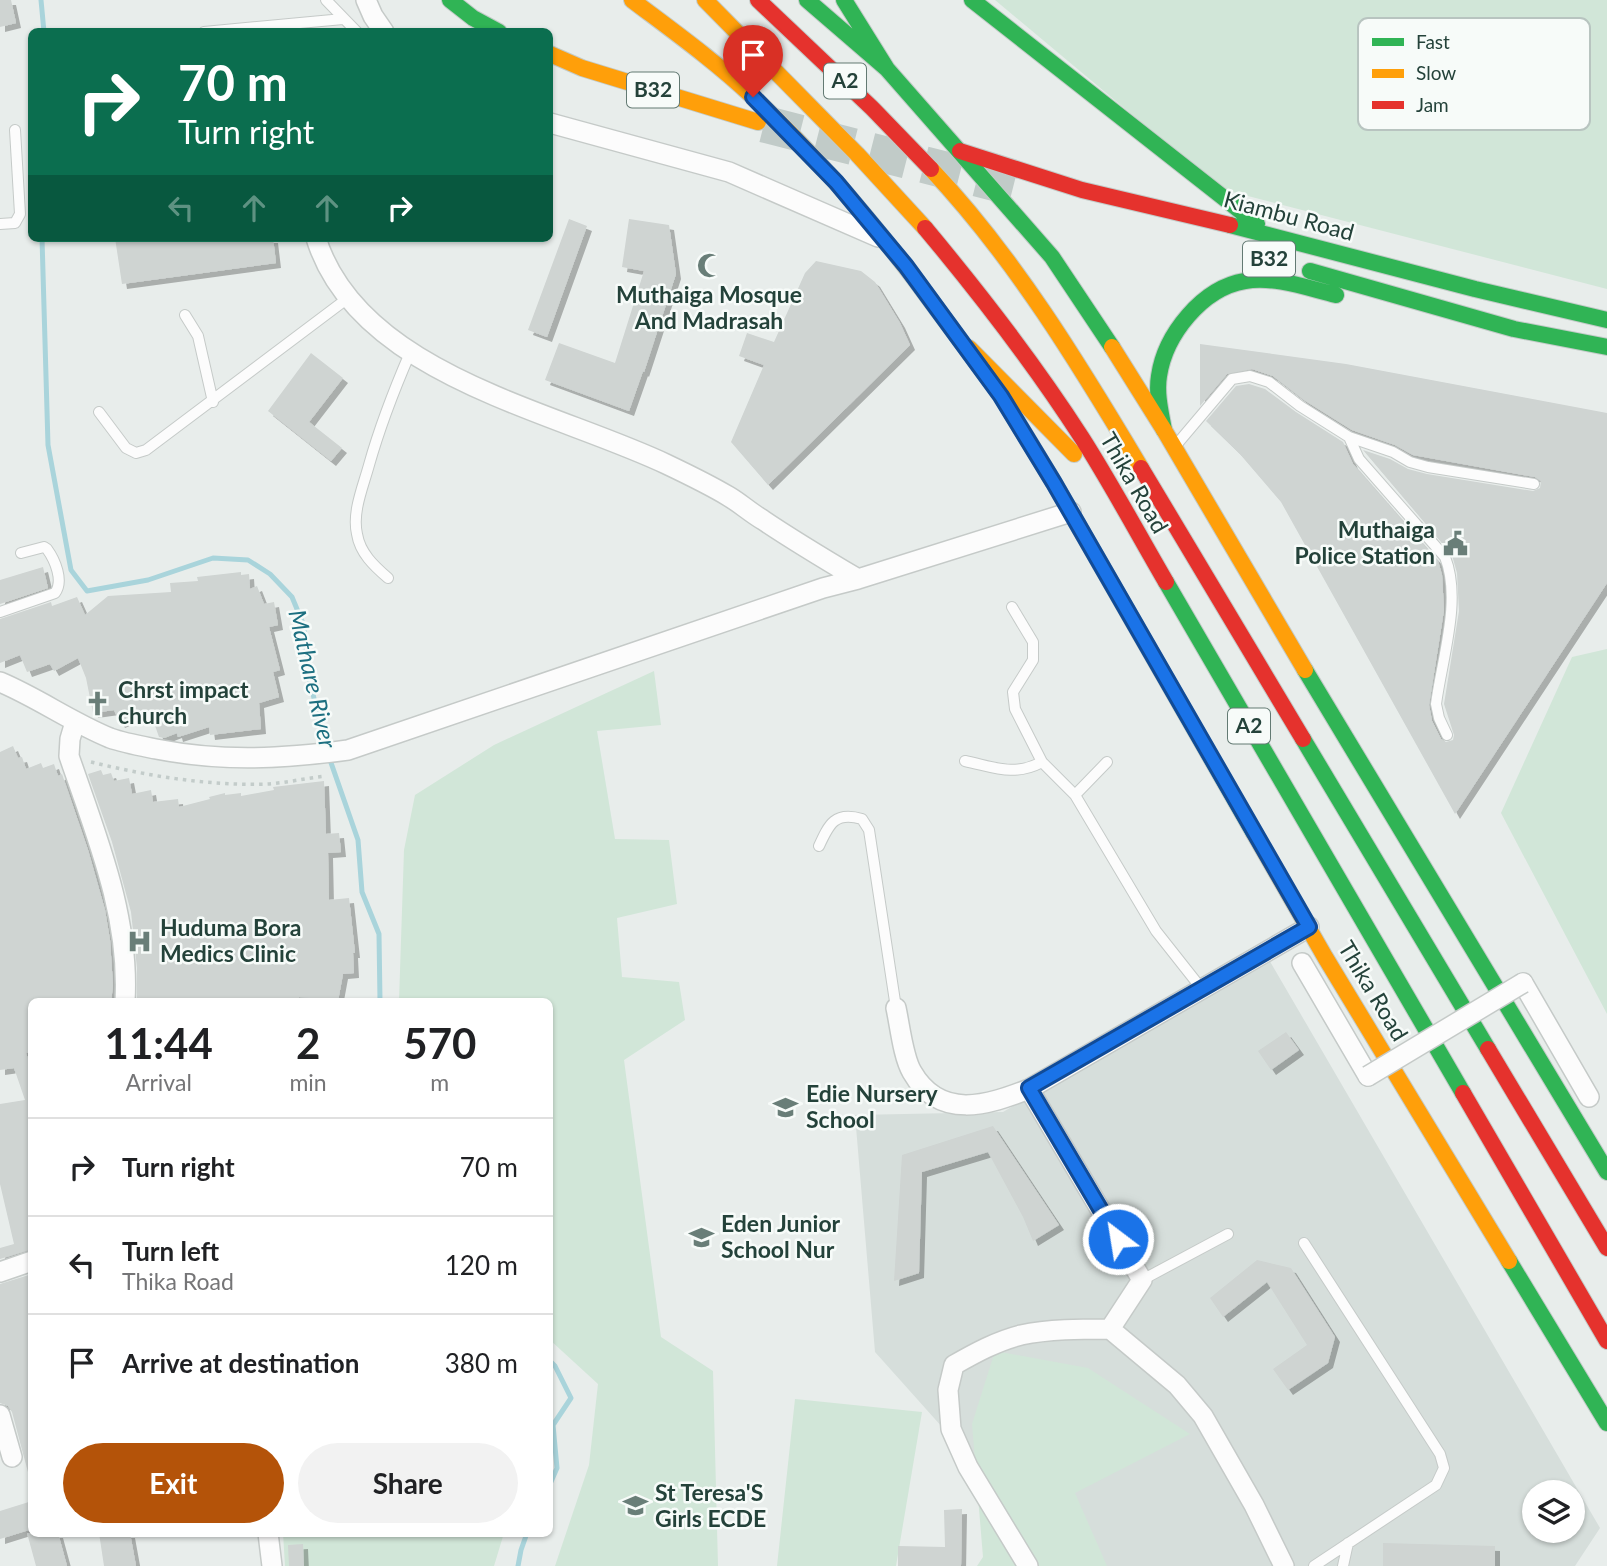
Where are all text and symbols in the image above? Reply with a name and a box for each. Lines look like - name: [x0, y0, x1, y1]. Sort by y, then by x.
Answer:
- legend: [1358, 18, 1590, 130]
- pin: [723, 25, 783, 97]
- text: Fast: [1416, 30, 1450, 53]
- icon: arrive: [734, 36, 772, 74]
- text: 70 m: [178, 53, 288, 111]
- icon: right: [63, 56, 154, 147]
- text: Slow: [1416, 61, 1456, 84]
- road number: A2: [824, 64, 866, 98]
- road number: B32: [627, 72, 679, 108]
- text: Jam: [1416, 93, 1449, 116]
- text: Turn right: [178, 112, 314, 151]
- street label: Kiambu Road: [1221, 184, 1357, 246]
- icon: left: [162, 189, 200, 227]
- icon: ahead: [235, 189, 273, 227]
- icon: ahead: [308, 189, 346, 227]
- icon: right: [381, 189, 419, 227]
- road number: B32: [1243, 242, 1295, 276]
- mosque icon: Muthaiga Mosque And Madrasah: [695, 251, 723, 279]
- place label: Muthaiga Mosque And Madrasah: [616, 280, 802, 334]
- street label: Thika Road: [1095, 427, 1175, 538]
- place label: Muthaiga Police Station: [1295, 515, 1435, 569]
- public building icon: Muthaiga Police Station: [1441, 529, 1469, 557]
- water label: Mathare River: [283, 607, 344, 751]
- place label: Chrst impact church: [118, 675, 249, 729]
- church icon: Chrst impact church: [84, 689, 112, 717]
- road number: A2: [1228, 708, 1270, 744]
- place label: Huduma Bora Medics Clinic: [160, 913, 301, 967]
- hospital icon: Huduma Bora Medics Clinic: [126, 927, 154, 955]
- street label: Thika Road: [1333, 935, 1415, 1046]
- text: 11:44: [105, 1018, 213, 1068]
- text: 2: [296, 1018, 320, 1068]
- text: 570: [403, 1018, 476, 1068]
- text: Arrival: [126, 1068, 192, 1096]
- text: min: [289, 1068, 327, 1096]
- text: m: [430, 1068, 449, 1096]
- place label: Edie Nursery School: [806, 1079, 939, 1133]
- school or university icon: Edie Nursery School: [772, 1093, 800, 1121]
- icon: right: [63, 1148, 101, 1186]
- text: Turn right: [122, 1151, 235, 1183]
- text: 70 m: [460, 1151, 518, 1183]
- position arrow: [1081, 1202, 1155, 1276]
- place label: Eden Junior School Nur: [721, 1209, 841, 1263]
- school or university icon: Eden Junior School Nur: [687, 1223, 715, 1251]
- text: Turn left: [122, 1235, 219, 1267]
- icon: left: [63, 1246, 101, 1284]
- text: 120 m: [445, 1249, 518, 1281]
- text: Thika Road: [122, 1267, 234, 1295]
- icon: arrive: [63, 1344, 101, 1382]
- text: Arrive at destination: [122, 1347, 359, 1379]
- text: 380 m: [445, 1347, 518, 1379]
- button: Exit: [63, 1443, 284, 1523]
- button: Share: [298, 1443, 518, 1523]
- place label: St Teresa'S Girls ECDE: [655, 1478, 766, 1532]
- map controls: [1522, 1480, 1585, 1543]
- button: layers: [1522, 1480, 1585, 1543]
- school or university icon: St Teresa'S Girls ECDE: [621, 1492, 649, 1520]

